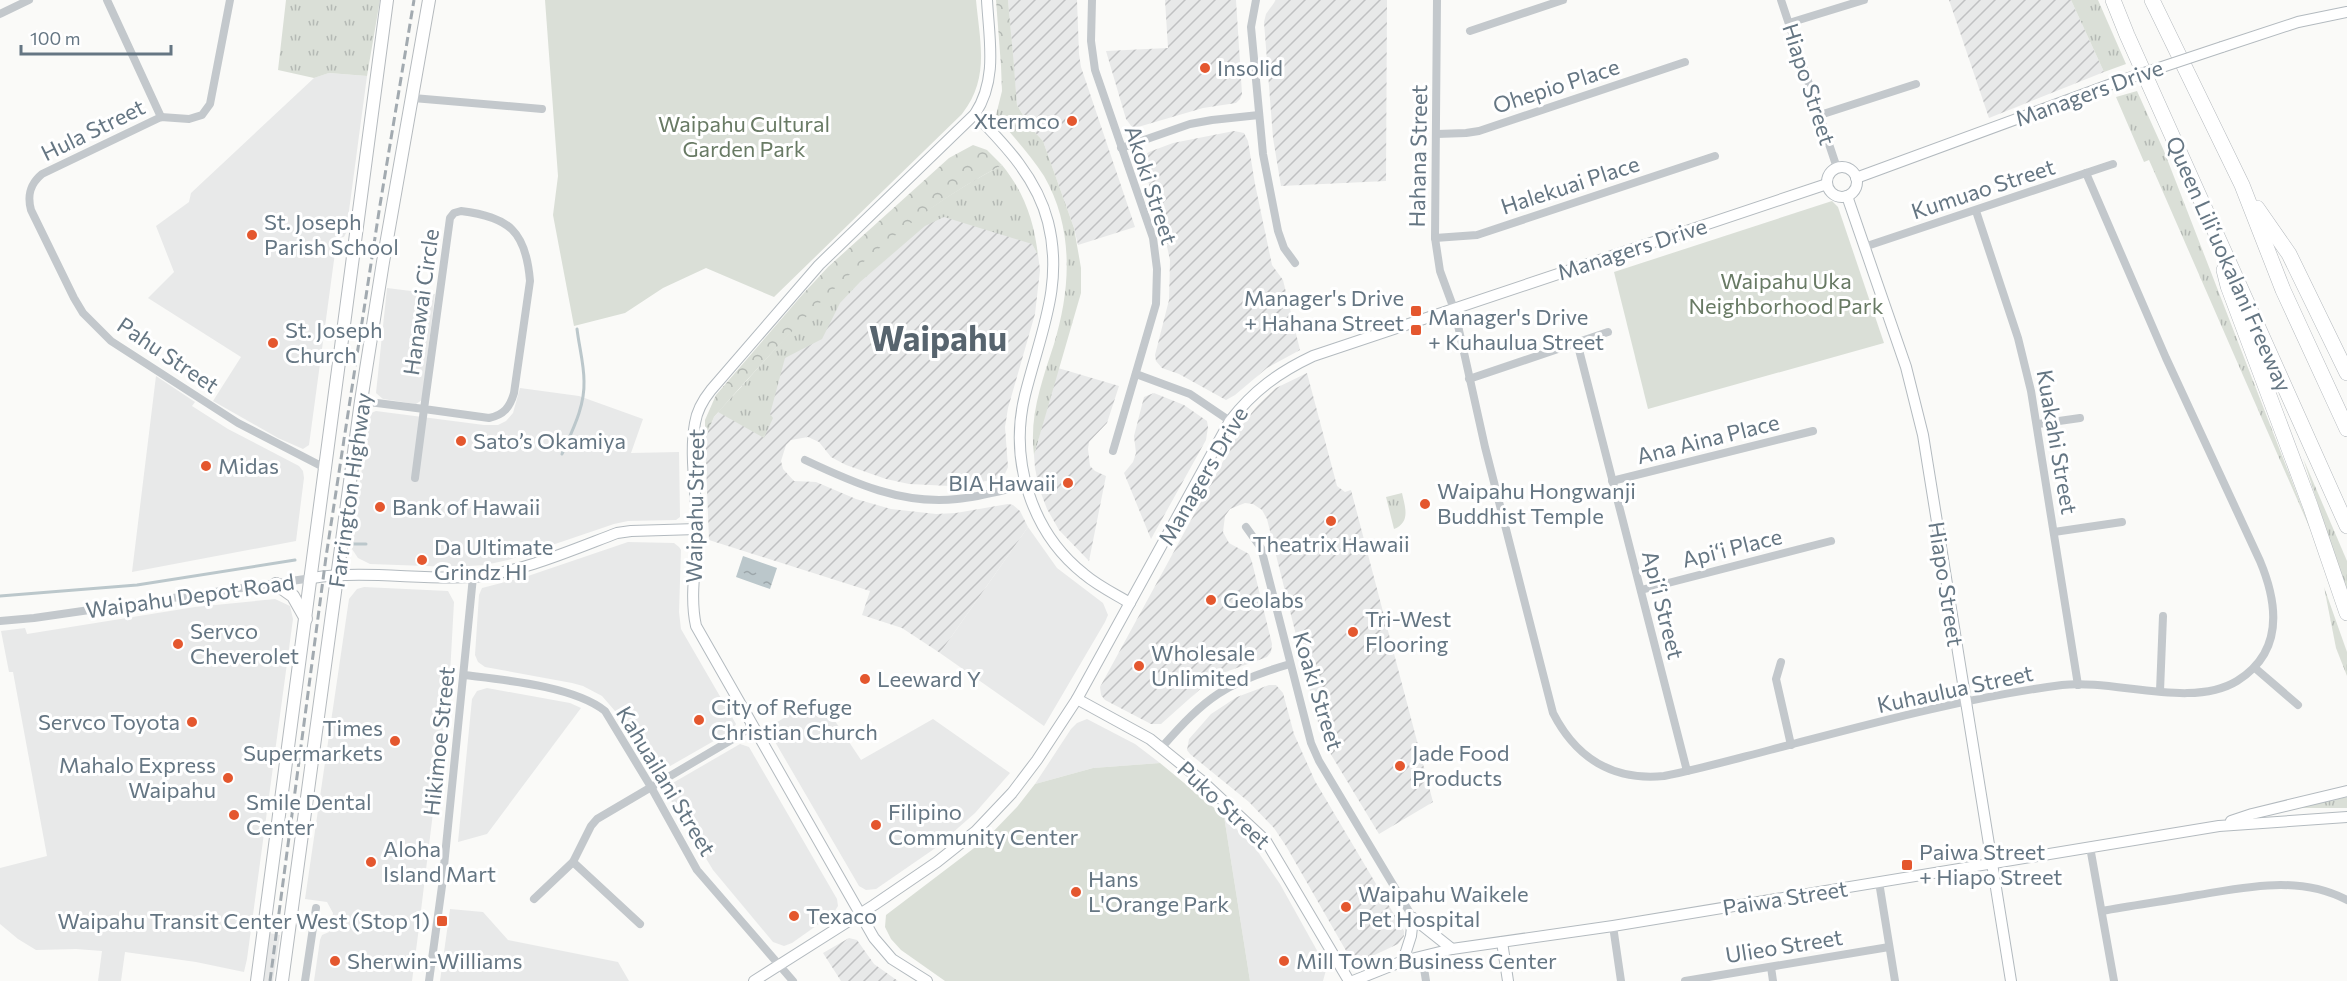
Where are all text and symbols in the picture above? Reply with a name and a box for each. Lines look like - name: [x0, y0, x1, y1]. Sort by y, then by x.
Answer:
- scale bar: [21, 18, 171, 56]
- street label: Hiapo Street: [1777, 20, 1842, 148]
- text: 100 m: [30, 27, 80, 49]
- street label: Ohepio Place: [1489, 52, 1623, 119]
- street label: Managers Drive: [2011, 53, 2167, 132]
- place label: Insolid: [1217, 54, 1283, 81]
- marker: Insolid: [1198, 61, 1212, 75]
- street label: Hahana Street: [1403, 84, 1432, 228]
- street label: Hula Street: [36, 93, 149, 166]
- place label: Xtermco: [973, 107, 1060, 134]
- park label: Waipahu Cultural Garden Park: [658, 110, 830, 162]
- marker: Xtermco: [1065, 114, 1079, 128]
- street label: Akoki Street: [1120, 122, 1183, 248]
- street label: Queen Liliʻuokalani Freeway: [2161, 132, 2298, 396]
- street label: Halekuai Place: [1497, 149, 1643, 220]
- street label: Kumuao Street: [1908, 153, 2058, 224]
- place label: St. Joseph Parish School: [264, 208, 399, 260]
- street label: Managers Drive: [1554, 212, 1710, 285]
- street label: Hanawai Circle: [397, 227, 444, 377]
- marker: St. Joseph Parish School: [245, 228, 259, 242]
- park label: Waipahu Uka Neighborhood Park: [1688, 267, 1884, 319]
- place label: Manager's Drive + Hahana Street: [1244, 284, 1404, 336]
- place label: Manager's Drive + Kuhaulua Street: [1428, 303, 1604, 355]
- marker: Manager's Drive + Hahana Street: [1409, 304, 1423, 318]
- street label: Pahu Street: [112, 311, 224, 398]
- place label: St. Joseph Church: [285, 316, 383, 368]
- district label: Waipahu: [869, 316, 1007, 358]
- marker: Manager's Drive + Kuhaulua Street: [1409, 323, 1423, 337]
- marker: St. Joseph Church: [266, 336, 280, 350]
- street label: Kuakahi Street: [2031, 368, 2083, 516]
- street label: Farrington Highway: [322, 391, 377, 589]
- street label: Managers Drive: [1152, 402, 1253, 550]
- street label: Ana Aina Place: [1634, 408, 1782, 469]
- place label: Sato’s Okamiya: [473, 427, 626, 454]
- street label: Waipahu Street: [680, 429, 709, 583]
- marker: Sato’s Okamiya: [454, 434, 468, 448]
- place label: Midas: [218, 452, 279, 479]
- marker: Midas: [199, 459, 213, 473]
- place label: BIA Hawaii: [948, 469, 1056, 496]
- marker: BIA Hawaii: [1061, 476, 1075, 490]
- place label: Waipahu Hongwanji Buddhist Temple: [1437, 477, 1636, 529]
- place label: Bank of Hawaii: [392, 493, 540, 520]
- marker: Waipahu Hongwanji Buddhist Temple: [1418, 497, 1432, 511]
- marker: Bank of Hawaii: [373, 500, 387, 514]
- marker: Theatrix Hawaii: [1324, 514, 1338, 528]
- street label: Hiapo Street: [1923, 519, 1970, 648]
- street label: Apiʻi Place: [1679, 522, 1785, 573]
- place label: Theatrix Hawaii: [1252, 530, 1410, 557]
- place label: Da Ultimate Grindz HI: [434, 533, 553, 585]
- street label: Apiʻi Street: [1637, 548, 1690, 662]
- marker: Da Ultimate Grindz HI: [415, 553, 429, 567]
- street label: Waipahu Depot Road: [84, 567, 296, 624]
- place label: Geolabs: [1223, 586, 1304, 613]
- marker: Geolabs: [1204, 593, 1218, 607]
- place label: Tri-West Flooring: [1365, 605, 1451, 657]
- place label: Servco Cheverolet: [190, 617, 299, 669]
- marker: Tri-West Flooring: [1346, 625, 1360, 639]
- street label: Koaki Street: [1288, 628, 1349, 753]
- marker: Servco Cheverolet: [171, 637, 185, 651]
- place label: Wholesale Unlimited: [1151, 639, 1255, 691]
- marker: Wholesale Unlimited: [1132, 659, 1146, 673]
- street label: Kuhaulua Street: [1874, 659, 2035, 718]
- street label: Hikimoe Street: [417, 665, 460, 817]
- place label: Leeward Y: [877, 665, 981, 692]
- marker: Leeward Y: [858, 672, 872, 686]
- place label: City of Refuge Christian Church: [711, 693, 878, 745]
- street label: Kahuailani Street: [611, 701, 722, 861]
- place label: Servco Toyota: [38, 708, 180, 735]
- marker: City of Refuge Christian Church: [692, 713, 706, 727]
- place label: Times Supermarkets: [243, 714, 383, 766]
- marker: Servco Toyota: [185, 715, 199, 729]
- marker: Times Supermarkets: [388, 734, 402, 748]
- place label: Jade Food Products: [1412, 739, 1510, 791]
- place label: Mahalo Express Waipahu: [59, 751, 216, 803]
- street label: Puko Street: [1172, 755, 1276, 854]
- marker: Jade Food Products: [1393, 759, 1407, 773]
- marker: Mahalo Express Waipahu: [221, 771, 235, 785]
- place label: Smile Dental Center: [246, 788, 372, 840]
- place label: Filipino Community Center: [888, 798, 1079, 850]
- marker: Smile Dental Center: [227, 808, 241, 822]
- marker: Filipino Community Center: [869, 818, 883, 832]
- place label: Aloha Island Mart: [383, 835, 496, 887]
- place label: Paiwa Street + Hiapo Street: [1919, 838, 2062, 890]
- marker: Aloha Island Mart: [364, 855, 378, 869]
- marker: Paiwa Street + Hiapo Street: [1900, 858, 1914, 872]
- place label: Hans L'Orange Park: [1088, 865, 1229, 917]
- street label: Paiwa Street: [1720, 874, 1849, 921]
- place label: Waipahu Waikele Pet Hospital: [1358, 880, 1529, 932]
- marker: Hans L'Orange Park: [1069, 885, 1083, 899]
- marker: Waipahu Waikele Pet Hospital: [1339, 900, 1353, 914]
- place label: Texaco: [806, 902, 877, 929]
- place label: Waipahu Transit Center West (Stop 1): [57, 907, 430, 934]
- marker: Texaco: [787, 909, 801, 923]
- marker: Waipahu Transit Center West (Stop 1): [435, 914, 449, 928]
- street label: Ulieo Street: [1723, 923, 1845, 968]
- place label: Sherwin-Williams: [347, 947, 523, 974]
- place label: Mill Town Business Center: [1296, 947, 1557, 974]
- marker: Sherwin-Williams: [328, 954, 342, 968]
- marker: Mill Town Business Center: [1277, 954, 1291, 968]

